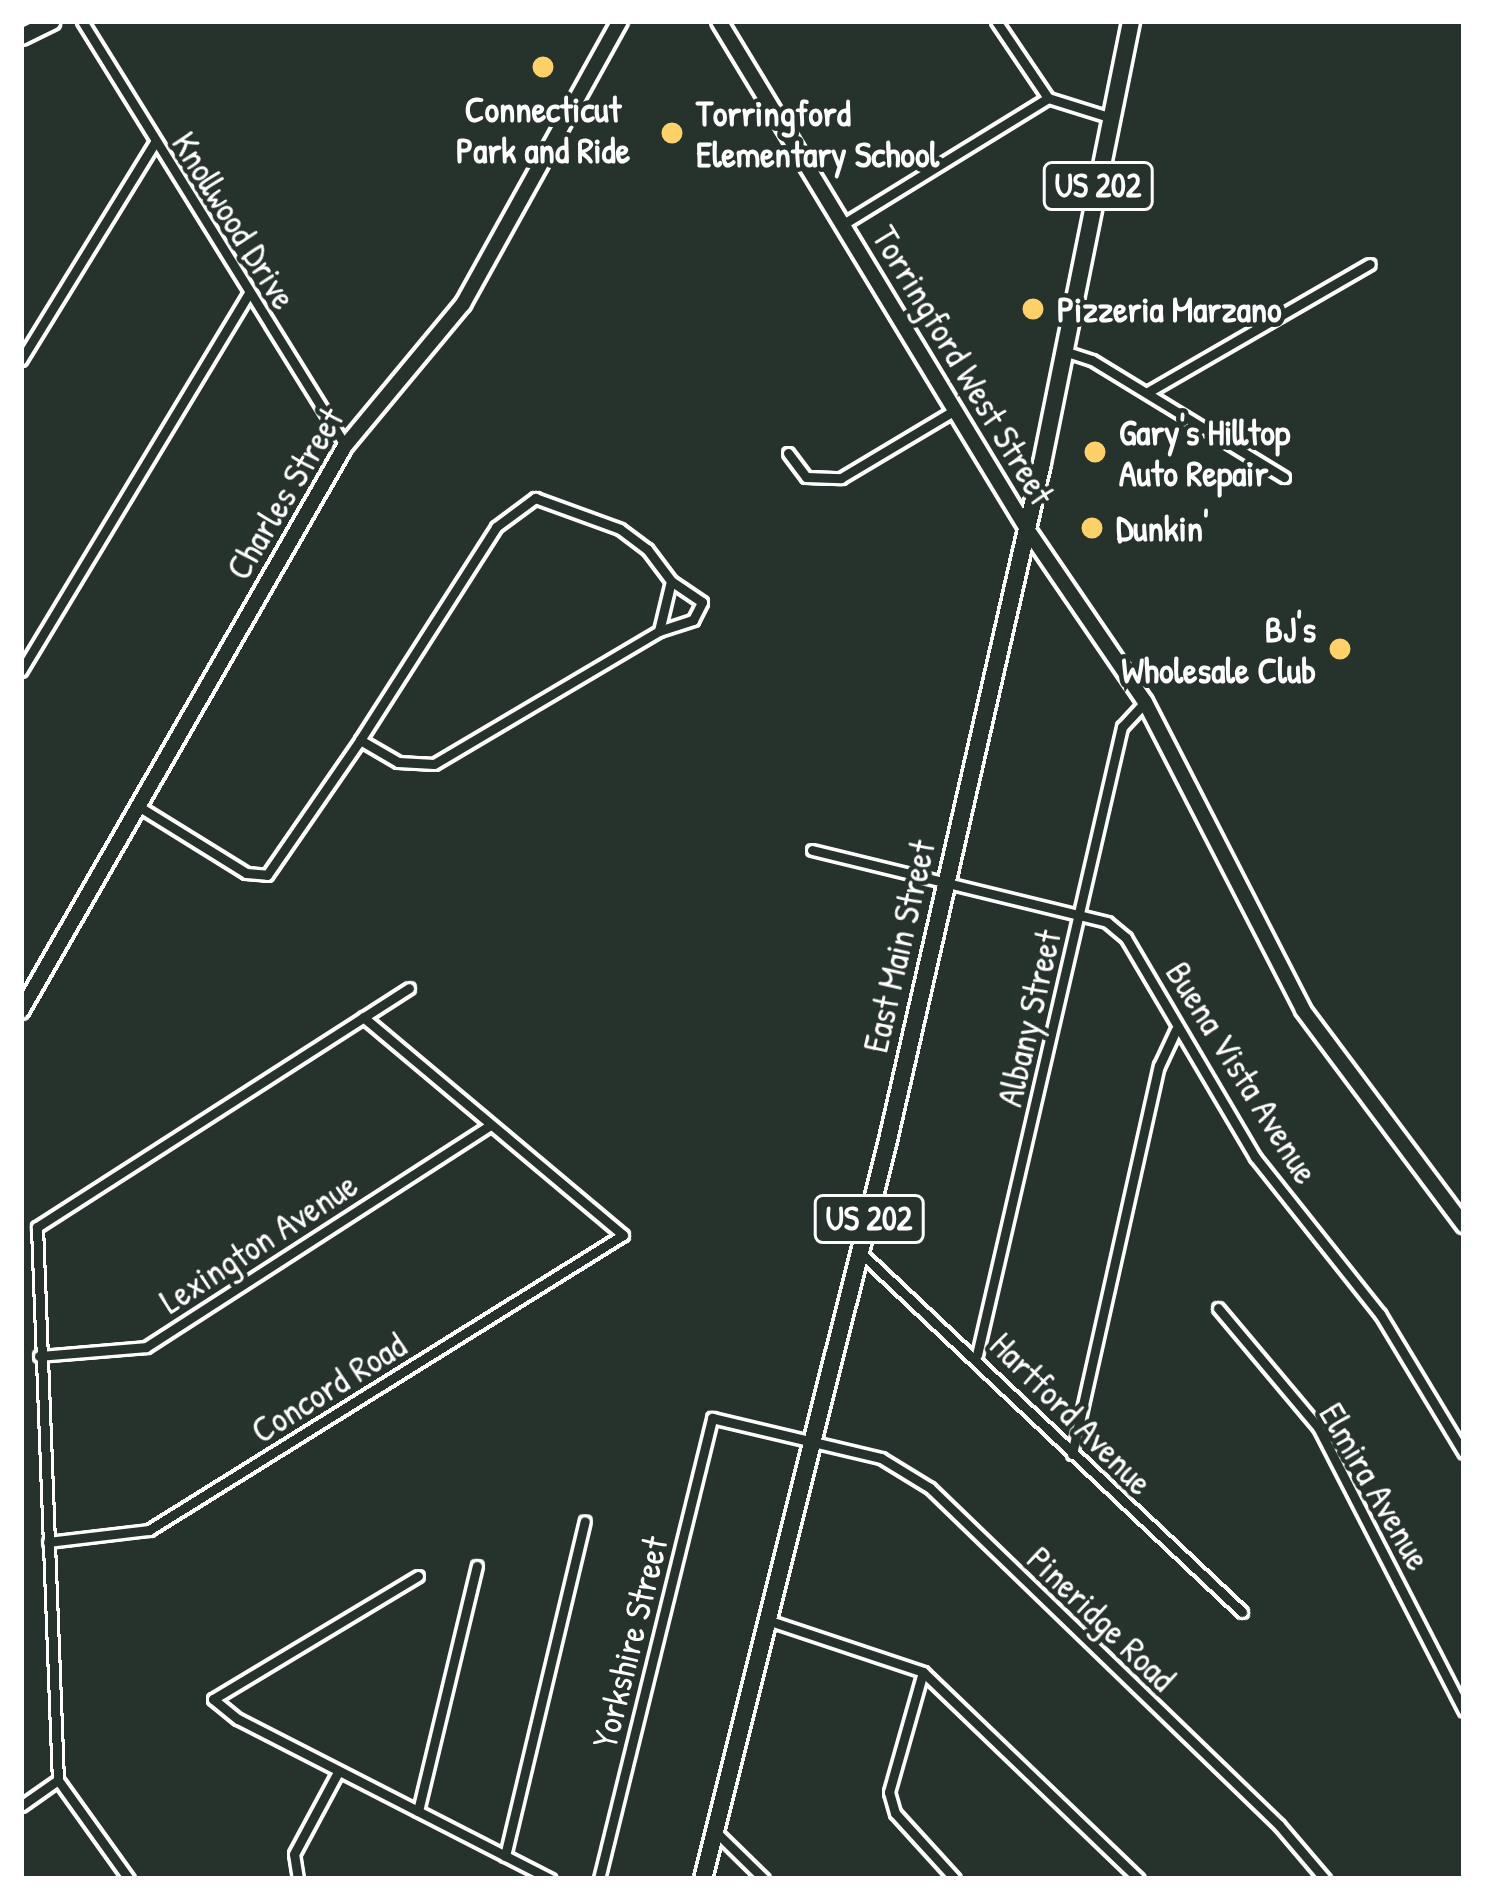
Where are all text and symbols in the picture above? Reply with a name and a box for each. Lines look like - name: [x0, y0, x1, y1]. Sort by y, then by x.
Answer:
- marker: Connecticut Park and Ride: [530, 54, 556, 80]
- place label: Connecticut Park and Ride: [456, 86, 630, 171]
- place label: Torringford Elementary School: [696, 90, 939, 175]
- marker: Torringford Elementary School: [659, 120, 685, 146]
- street label: Knollwood Drive: [163, 123, 307, 317]
- road number: US 202: [1041, 159, 1155, 213]
- street label: Torringford West Street: [864, 218, 1064, 512]
- place label: Pizzeria Marzano: [1057, 287, 1282, 331]
- marker: Pizzeria Marzano: [1020, 296, 1046, 322]
- street label: Charles Street: [216, 399, 352, 587]
- place label: Gary's Hilltop Auto Repair: [1119, 409, 1290, 494]
- marker: Gary's Hilltop Auto Repair: [1082, 439, 1108, 465]
- place label: Dunkin': [1116, 506, 1209, 550]
- marker: Dunkin': [1079, 515, 1105, 541]
- place label: BJ's Wholesale Club: [1122, 606, 1316, 691]
- marker: BJ's Wholesale Club: [1327, 636, 1353, 662]
- street label: East Main Street: [853, 836, 943, 1056]
- street label: Albany Street: [987, 926, 1069, 1110]
- street label: Buena Vista Avenue: [1157, 953, 1329, 1191]
- street label: Lexington Avenue: [151, 1162, 365, 1322]
- road number: US 202: [812, 1192, 926, 1246]
- street label: Concord Road: [243, 1323, 413, 1451]
- street label: Hartford Avenue: [982, 1323, 1162, 1503]
- street label: Elmira Avenue: [1311, 1395, 1441, 1577]
- street label: Yorkshire Street: [582, 1532, 676, 1752]
- street label: Pineridge Road: [1019, 1537, 1185, 1699]

